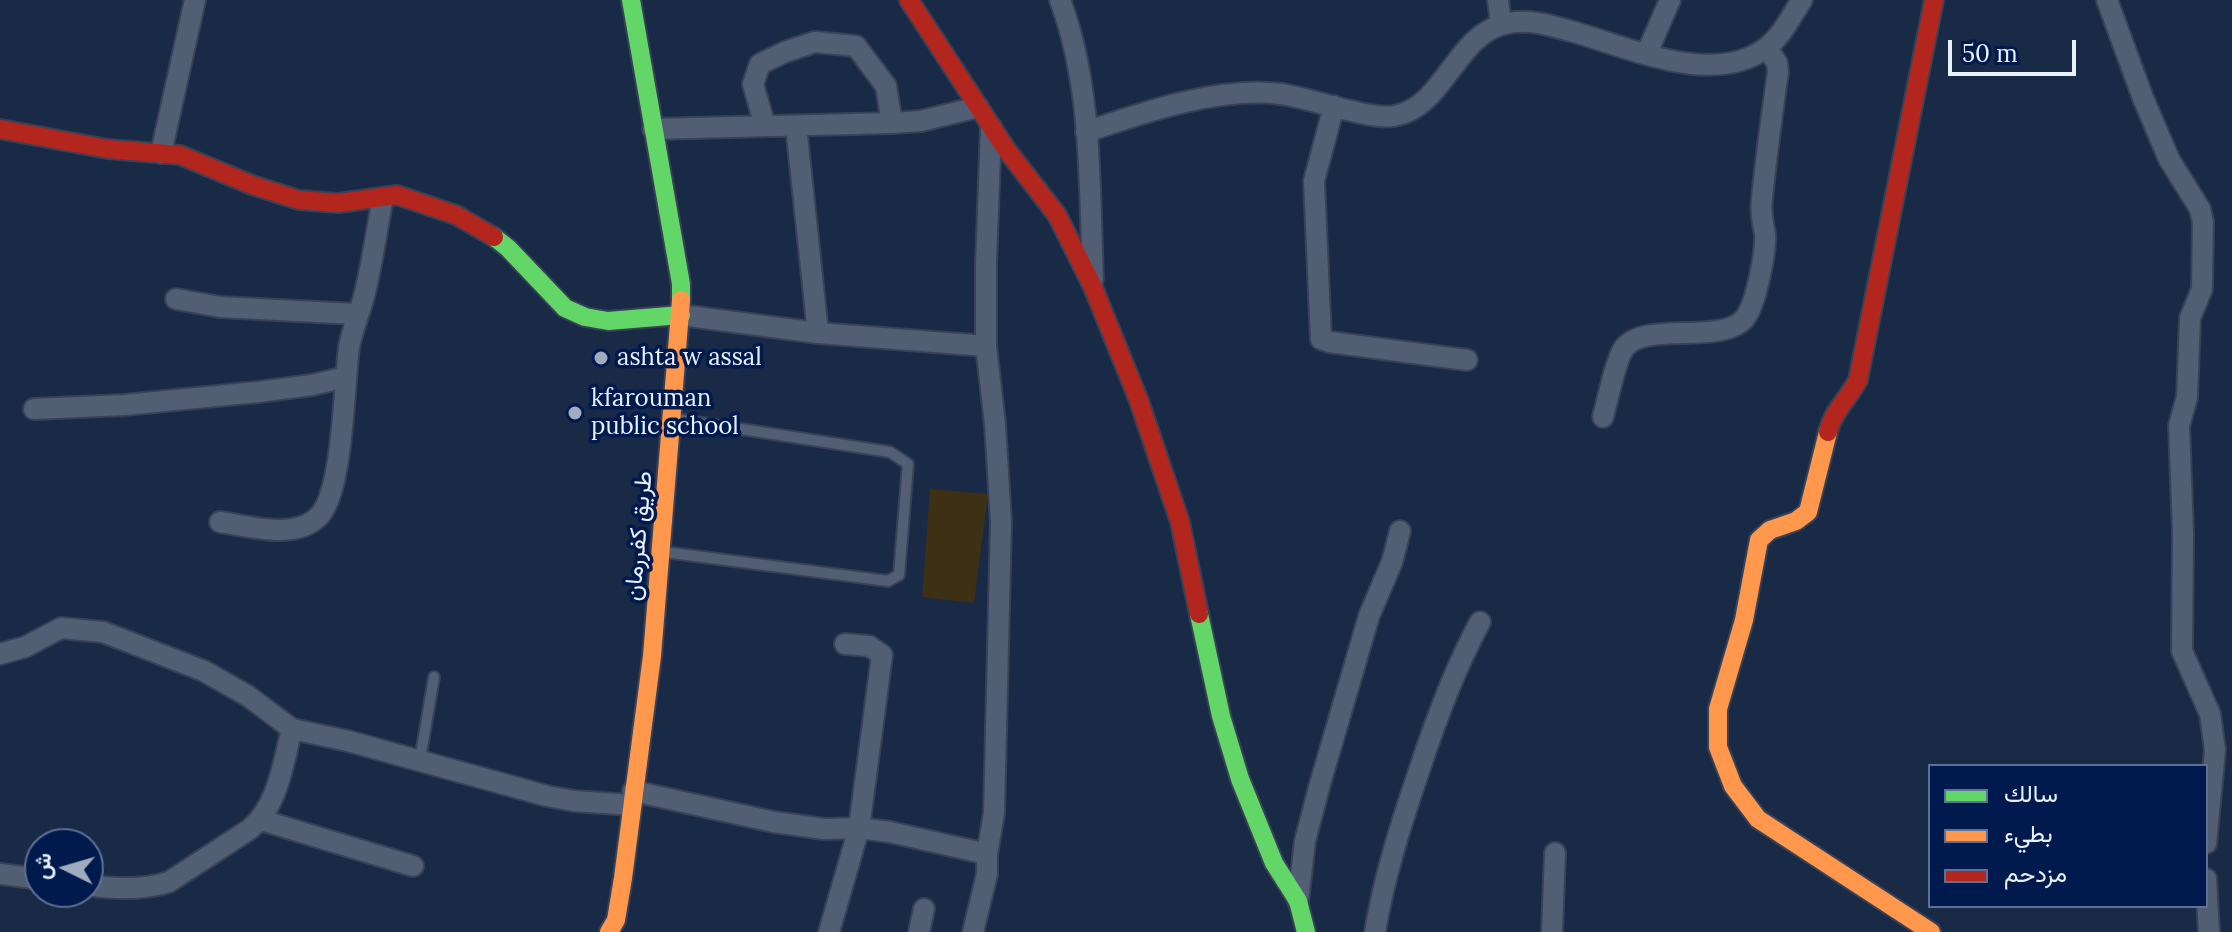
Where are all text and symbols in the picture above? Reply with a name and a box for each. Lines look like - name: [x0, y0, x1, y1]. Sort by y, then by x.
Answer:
- scale bar: [1952, 24, 2080, 74]
- text: 50 m: [1962, 38, 2018, 69]
- place label: ashta w assal: [617, 344, 762, 372]
- marker: ashta w assal: [592, 349, 610, 367]
- place label: kfarouman public school: [591, 385, 739, 441]
- marker: kfarouman public school: [566, 404, 584, 422]
- street label: طريق كفررمان: [619, 470, 659, 602]
- legend: [1928, 764, 2208, 908]
- text: سالك: [2004, 778, 2058, 809]
- text: بطيء: [2004, 818, 2053, 849]
- north arrow: [24, 828, 104, 908]
- text: ش: [27, 852, 57, 880]
- text: مزدحم: [2004, 858, 2067, 889]

